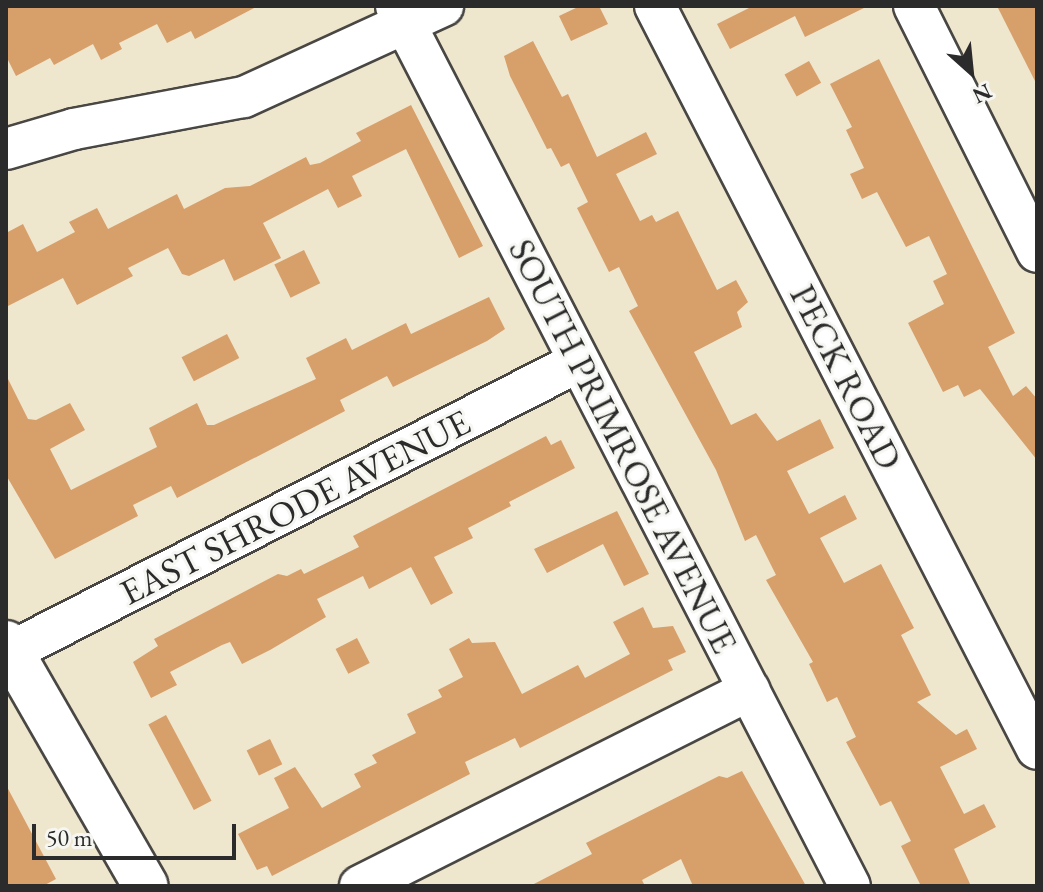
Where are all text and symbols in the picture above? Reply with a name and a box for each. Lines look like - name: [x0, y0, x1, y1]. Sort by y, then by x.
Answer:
- north arrow: [931, 32, 1011, 112]
- text: N: [968, 77, 997, 111]
- street label: SOUTH PRIMROSE AVENUE: [500, 232, 746, 660]
- street label: PECK ROAD: [781, 277, 911, 477]
- street label: EAST SHRODE AVENUE: [113, 400, 477, 614]
- scale bar: [36, 808, 240, 858]
- text: 50 m: [46, 822, 93, 853]

